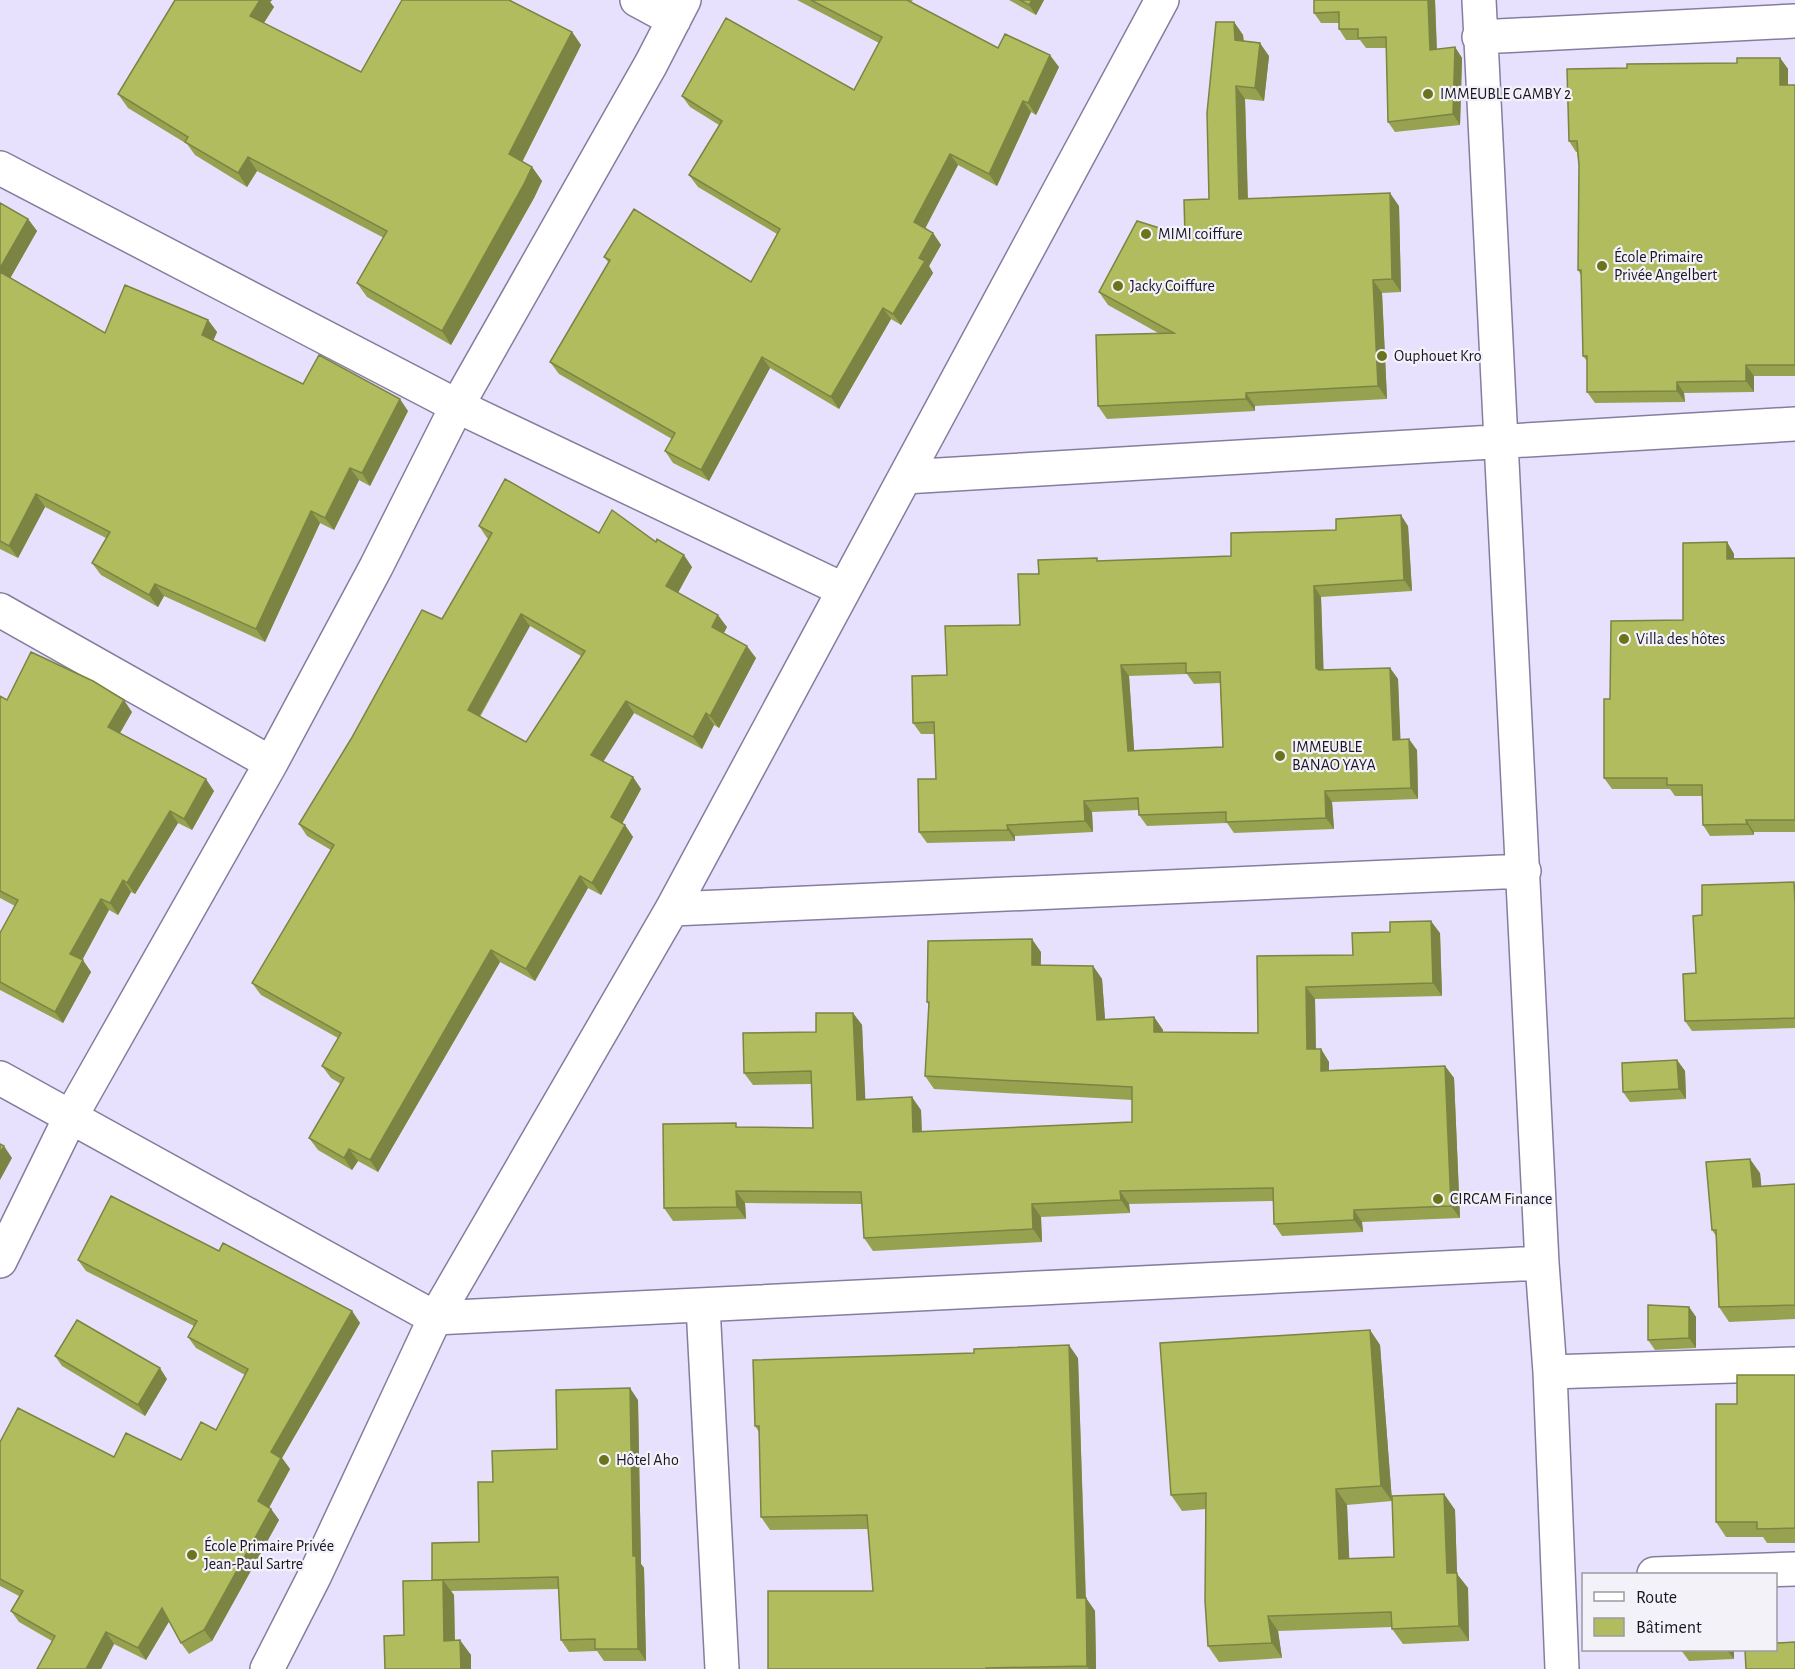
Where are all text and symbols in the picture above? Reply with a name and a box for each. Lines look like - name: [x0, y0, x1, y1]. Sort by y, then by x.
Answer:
- place label: IMMEUBLE GAMBY 2: [1440, 86, 1571, 102]
- marker: IMMEUBLE GAMBY 2: [1421, 87, 1435, 101]
- place label: MIMI coiffure: [1158, 226, 1243, 242]
- marker: MIMI coiffure: [1139, 227, 1153, 241]
- place label: École Primaire Privée Angelbert: [1614, 247, 1717, 283]
- marker: École Primaire Privée Angelbert: [1595, 259, 1609, 273]
- place label: Jacky Coiffure: [1130, 278, 1215, 295]
- marker: Jacky Coiffure: [1111, 279, 1125, 293]
- place label: Ouphouet Kro: [1394, 348, 1482, 364]
- marker: Ouphouet Kro: [1375, 349, 1389, 363]
- place label: Villa des hôtes: [1636, 631, 1725, 647]
- marker: Villa des hôtes: [1617, 632, 1631, 646]
- place label: IMMEUBLE BANAO YAYA: [1292, 739, 1376, 773]
- marker: IMMEUBLE BANAO YAYA: [1273, 749, 1287, 763]
- place label: CIRCAM Finance: [1450, 1191, 1552, 1207]
- marker: CIRCAM Finance: [1431, 1192, 1445, 1206]
- place label: Hôtel Aho: [616, 1452, 679, 1468]
- marker: Hôtel Aho: [597, 1453, 611, 1467]
- place label: École Primaire Privée Jean-Paul Sartre: [204, 1536, 334, 1572]
- marker: École Primaire Privée Jean-Paul Sartre: [185, 1548, 199, 1562]
- legend: [1582, 1573, 1777, 1651]
- text: Route: [1636, 1589, 1677, 1607]
- text: Bâtiment: [1636, 1619, 1702, 1637]

